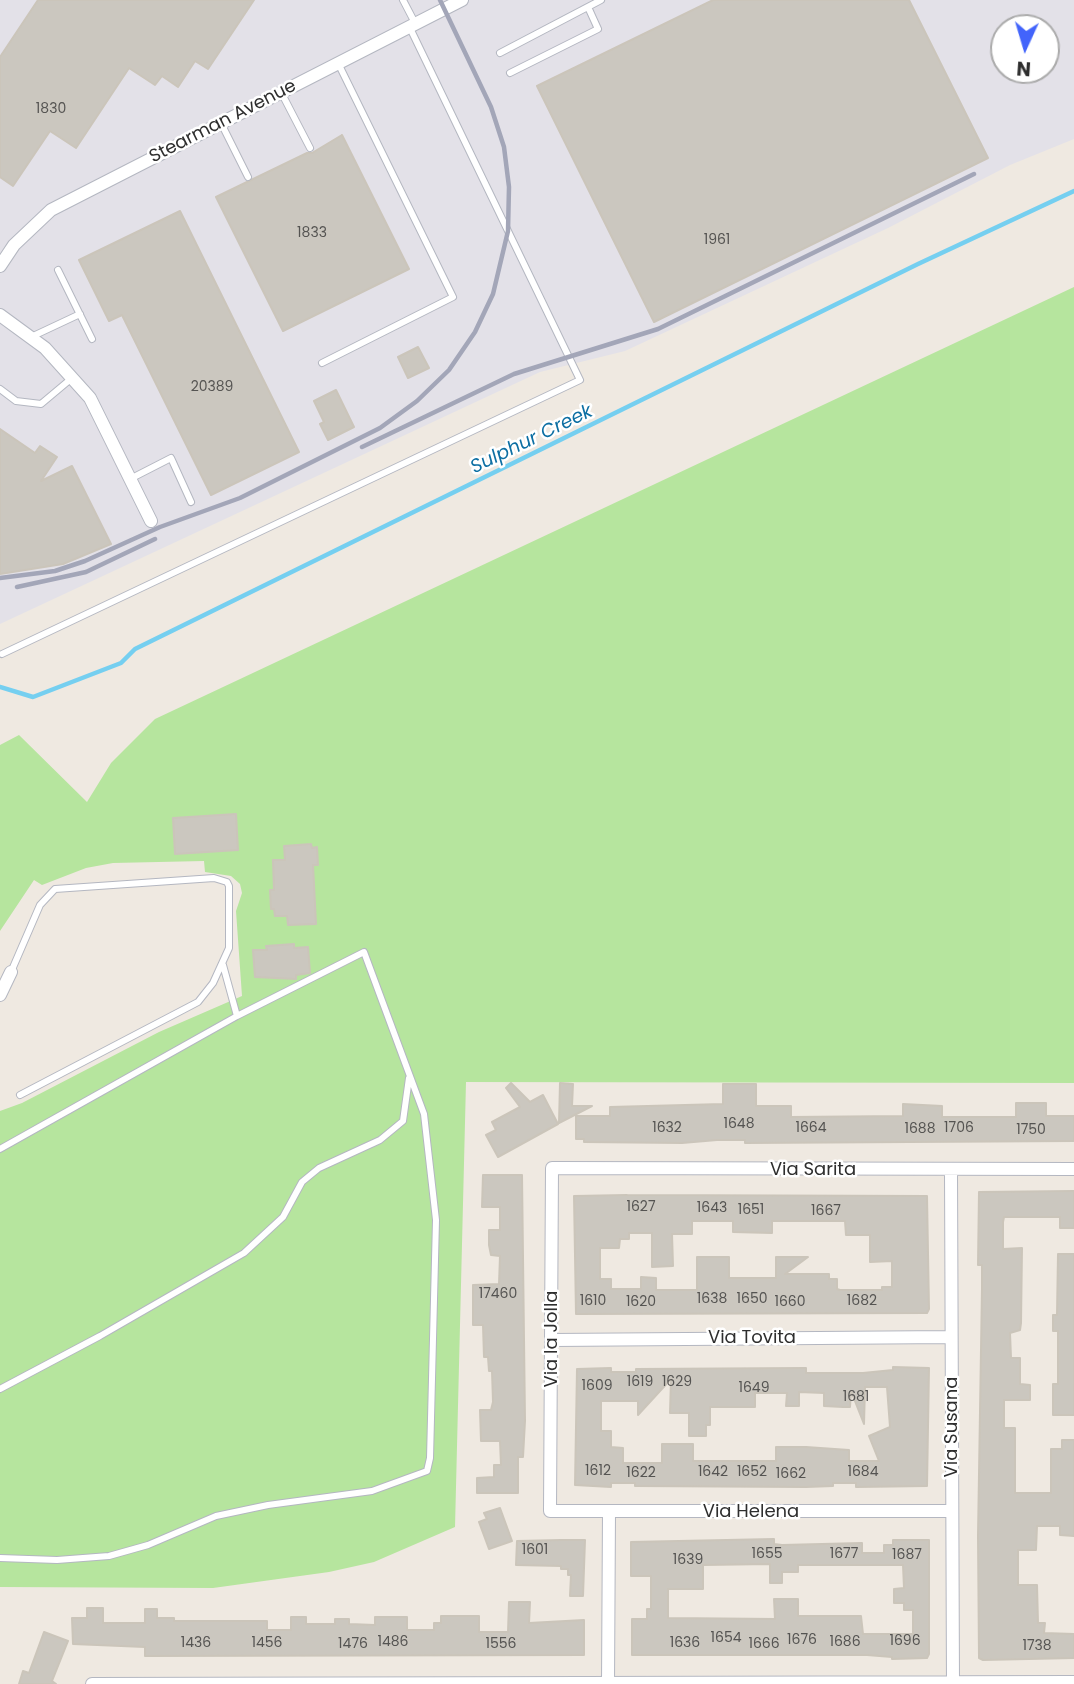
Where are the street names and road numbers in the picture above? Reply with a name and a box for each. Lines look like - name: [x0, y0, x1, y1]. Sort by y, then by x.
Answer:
- street label: Stearman Avenue: [146, 76, 300, 168]
- street label: Via Sarita: [770, 1159, 856, 1181]
- street label: Via la Jolla: [541, 1290, 563, 1388]
- street label: Via Tovita: [708, 1327, 796, 1349]
- street label: Via Susana: [941, 1377, 963, 1477]
- street label: Via Helena: [703, 1501, 799, 1523]

